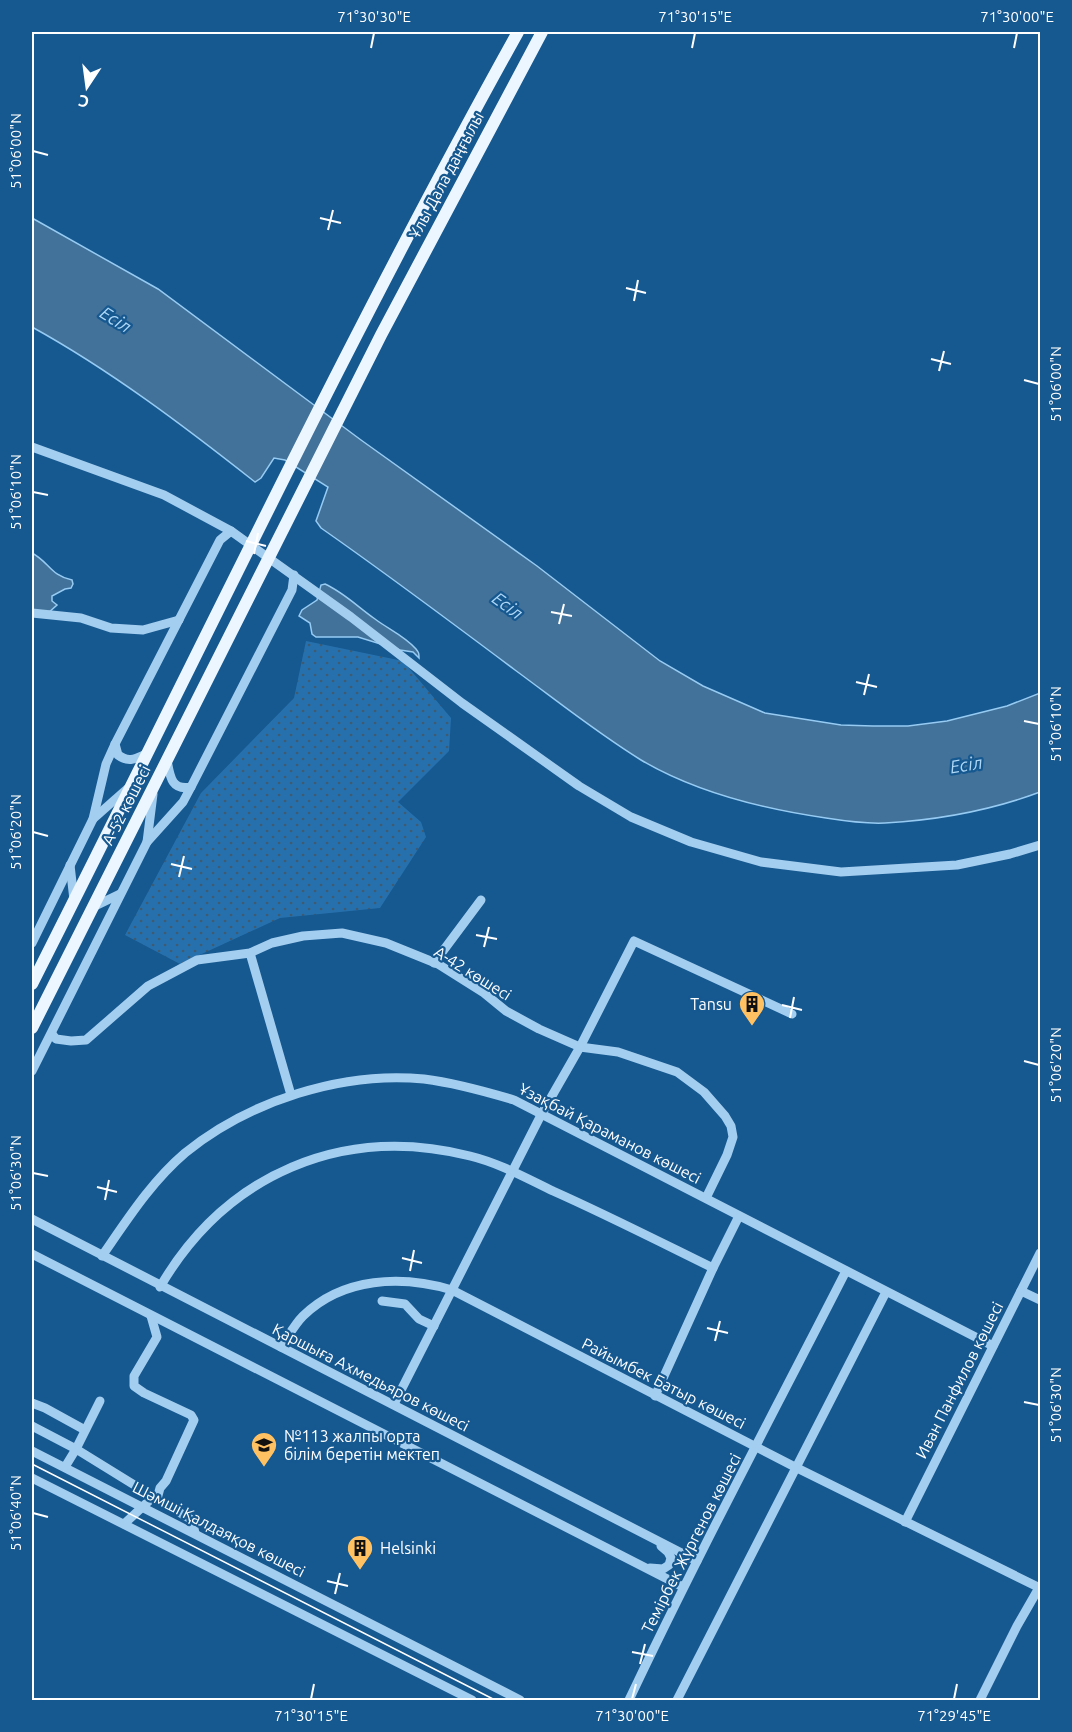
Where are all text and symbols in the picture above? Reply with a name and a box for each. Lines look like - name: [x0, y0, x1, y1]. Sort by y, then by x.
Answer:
- text: 71°30'30"E: [337, 8, 411, 25]
- text: 71°30'15"E: [658, 8, 732, 25]
- text: 71°30'00"E: [980, 8, 1054, 25]
- north arrow: [57, 57, 117, 117]
- text: С: [77, 92, 91, 112]
- street label: Ұлы Дала даңғылы: [405, 109, 487, 241]
- text: 51°06'00"N: [7, 113, 24, 189]
- water label: Есіл: [97, 302, 135, 336]
- text: 51°06'00"N: [1047, 346, 1064, 422]
- text: 51°06'10"N: [7, 454, 24, 530]
- water label: Есіл: [489, 587, 527, 623]
- text: 51°06'10"N: [1047, 686, 1064, 762]
- water label: Есіл: [948, 752, 984, 776]
- street label: А-52 көшесі: [98, 762, 154, 848]
- text: 51°06'20"N: [7, 794, 24, 870]
- street label: А-42 көшесі: [431, 942, 515, 1004]
- building icon: Tansu: [737, 989, 767, 1027]
- place label: Tansu: [690, 995, 732, 1013]
- text: 51°06'20"N: [1047, 1027, 1064, 1103]
- street label: Ұзақбай Қараманов көшесі: [516, 1079, 704, 1187]
- text: 51°06'30"N: [7, 1135, 24, 1211]
- street label: Иван Панфилов көшесі: [912, 1299, 1006, 1461]
- street label: Қаршыға Ахмедьяров көшесі: [270, 1319, 472, 1435]
- street label: Райымбек Батыр көшесі: [579, 1334, 749, 1432]
- text: 51°06'30"N: [1047, 1367, 1064, 1443]
- place label: №113 жалпы орта білім беретін мектеп: [284, 1427, 440, 1463]
- school or university icon: №113 жалпы орта білім беретін мектеп: [249, 1430, 279, 1468]
- street label: Темірбек Жүргенов көшесі: [638, 1450, 744, 1636]
- text: 51°06'40"N: [7, 1475, 24, 1551]
- street label: Шәмші Қалдаяқов көшесі: [130, 1478, 308, 1580]
- building icon: Helsinki: [345, 1533, 375, 1571]
- place label: Helsinki: [380, 1539, 436, 1557]
- text: 71°30'15"E: [274, 1707, 348, 1724]
- text: 71°30'00"E: [595, 1707, 669, 1724]
- text: 71°29'45"E: [917, 1707, 991, 1724]

